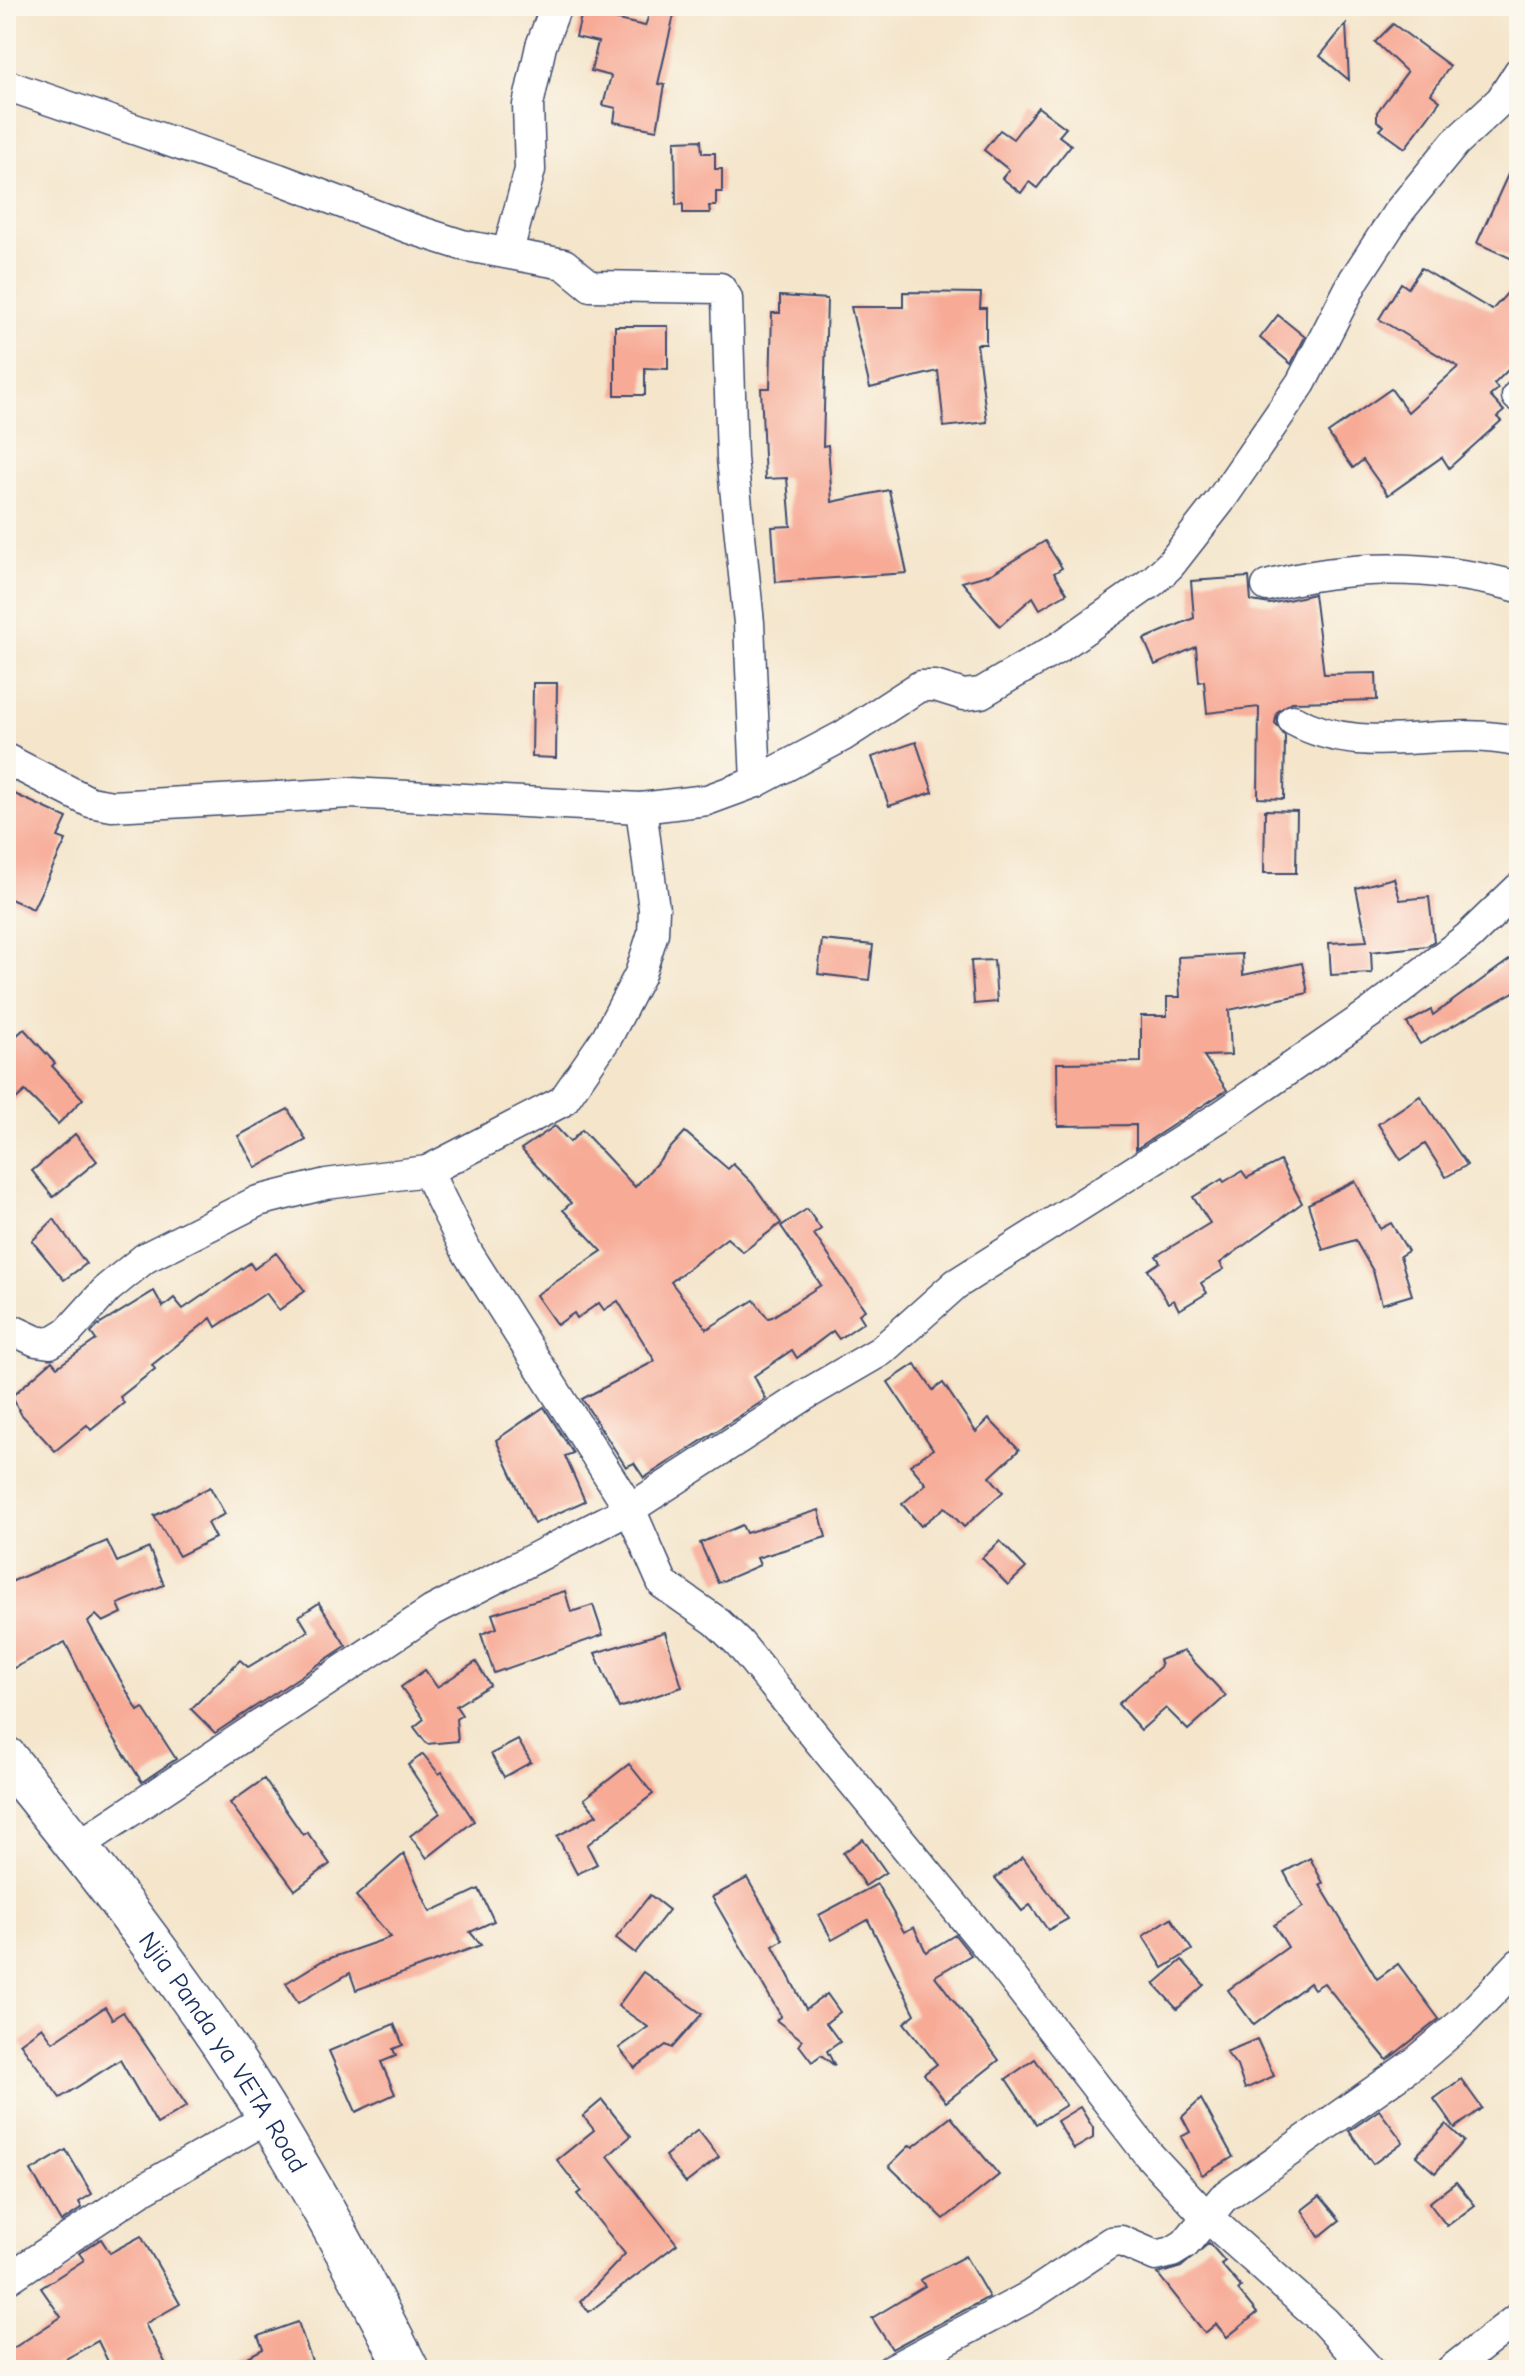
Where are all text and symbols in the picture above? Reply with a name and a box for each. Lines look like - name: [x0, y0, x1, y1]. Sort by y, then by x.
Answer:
- street label: Njia Panda ya VETA Road: [132, 1926, 313, 2178]

